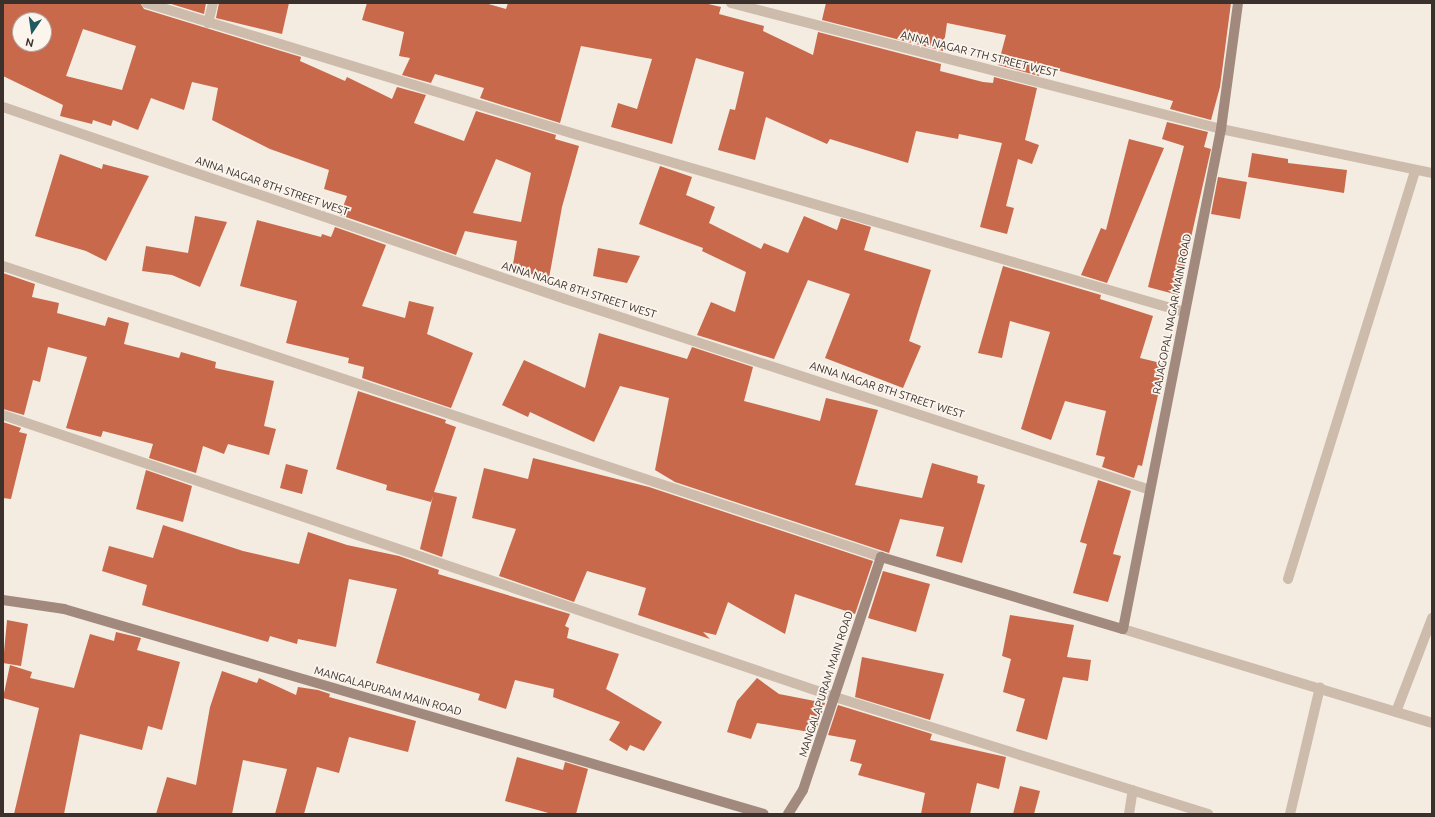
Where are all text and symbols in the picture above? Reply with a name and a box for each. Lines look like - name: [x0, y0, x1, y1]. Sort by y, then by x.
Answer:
- north arrow: [12, 12, 52, 52]
- street label: ANNA NAGAR 7TH STREET WEST: [899, 28, 1059, 80]
- text: N: [24, 36, 35, 49]
- street label: ANNA NAGAR 8TH STREET WEST: [193, 153, 351, 219]
- street label: RAJAGOPAL NAGAR MAIN ROAD: [1150, 233, 1194, 395]
- street label: ANNA NAGAR 8TH STREET WEST: [500, 259, 658, 321]
- street label: ANNA NAGAR 8TH STREET WEST: [808, 359, 966, 421]
- street label: MANGALAPURAM MAIN ROAD: [796, 609, 856, 759]
- street label: MANGALAPURAM MAIN ROAD: [313, 664, 463, 718]

